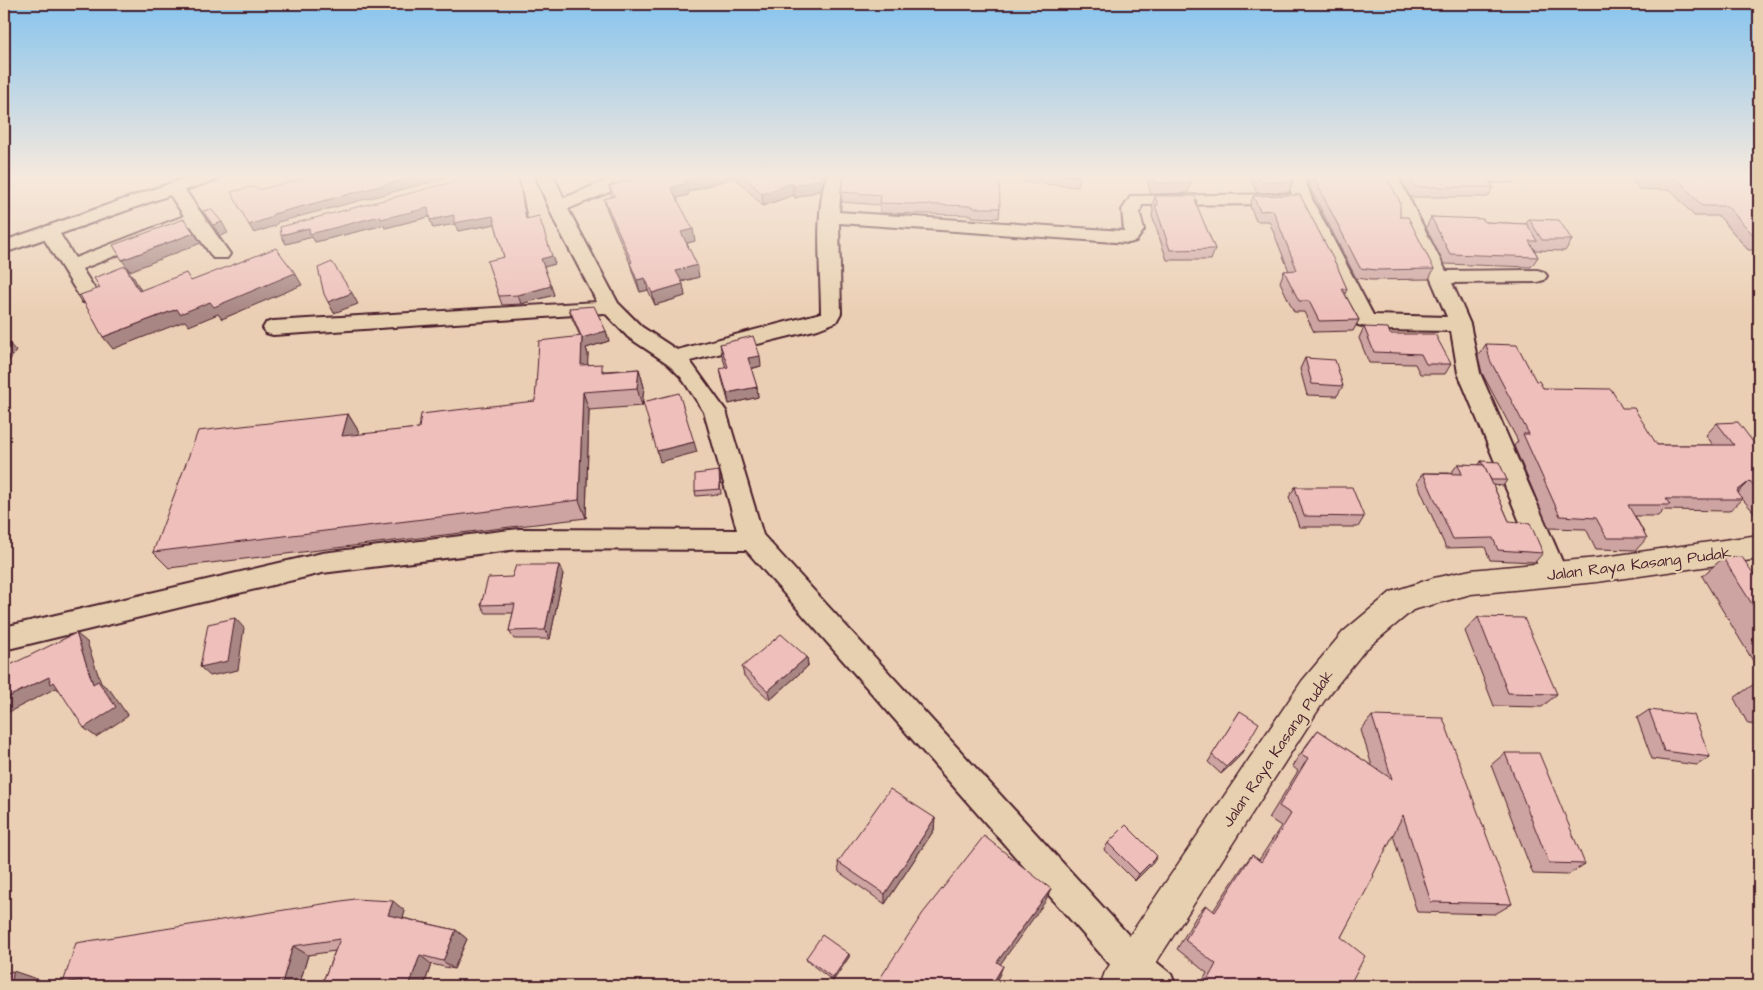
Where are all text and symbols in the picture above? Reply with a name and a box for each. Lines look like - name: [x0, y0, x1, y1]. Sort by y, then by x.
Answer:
- street label: Jalan Raya Kasang Pudak: [1546, 542, 1733, 587]
- street label: Jalan Raya Kasang Pudak: [1217, 665, 1340, 832]

